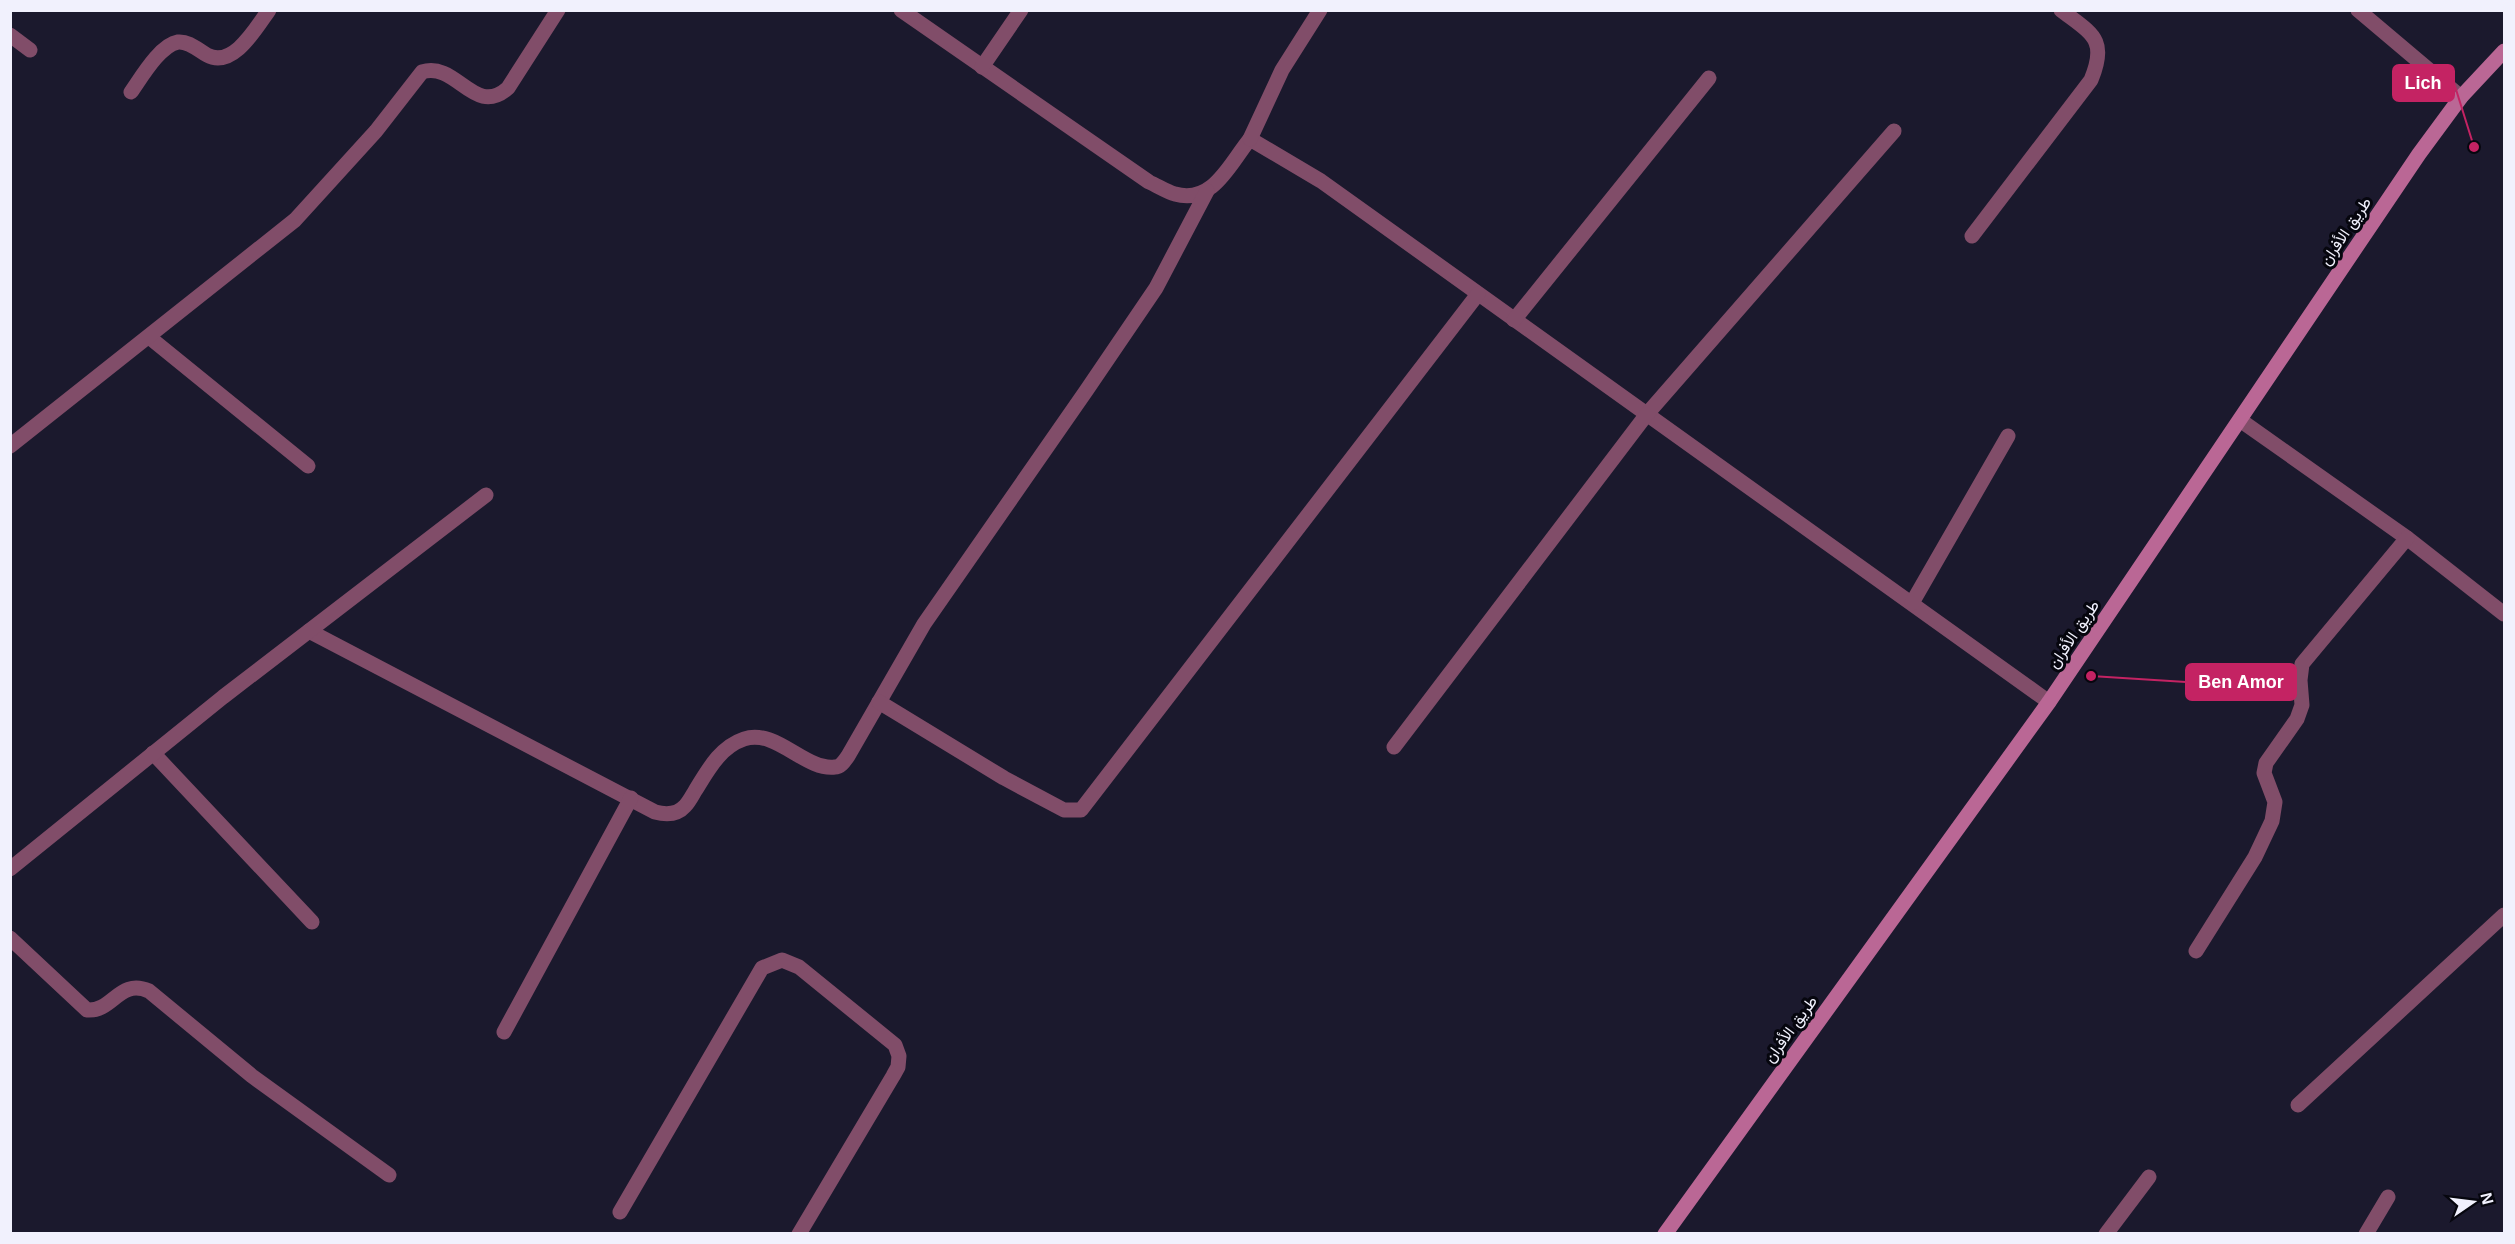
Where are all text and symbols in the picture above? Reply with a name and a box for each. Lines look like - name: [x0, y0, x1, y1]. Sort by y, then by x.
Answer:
- callout: Lich: [2393, 65, 2454, 101]
- text: Lich: [2404, 73, 2442, 93]
- street label: طريق الأفران: [2317, 194, 2376, 270]
- street label: طريق الأفران: [2045, 597, 2104, 673]
- callout: Ben Amor: [2186, 664, 2296, 700]
- text: Ben Amor: [2198, 672, 2284, 692]
- street label: طريق الأفران: [1761, 993, 1822, 1067]
- north arrow: [2443, 1172, 2503, 1232]
- text: N: [2477, 1191, 2497, 1206]

